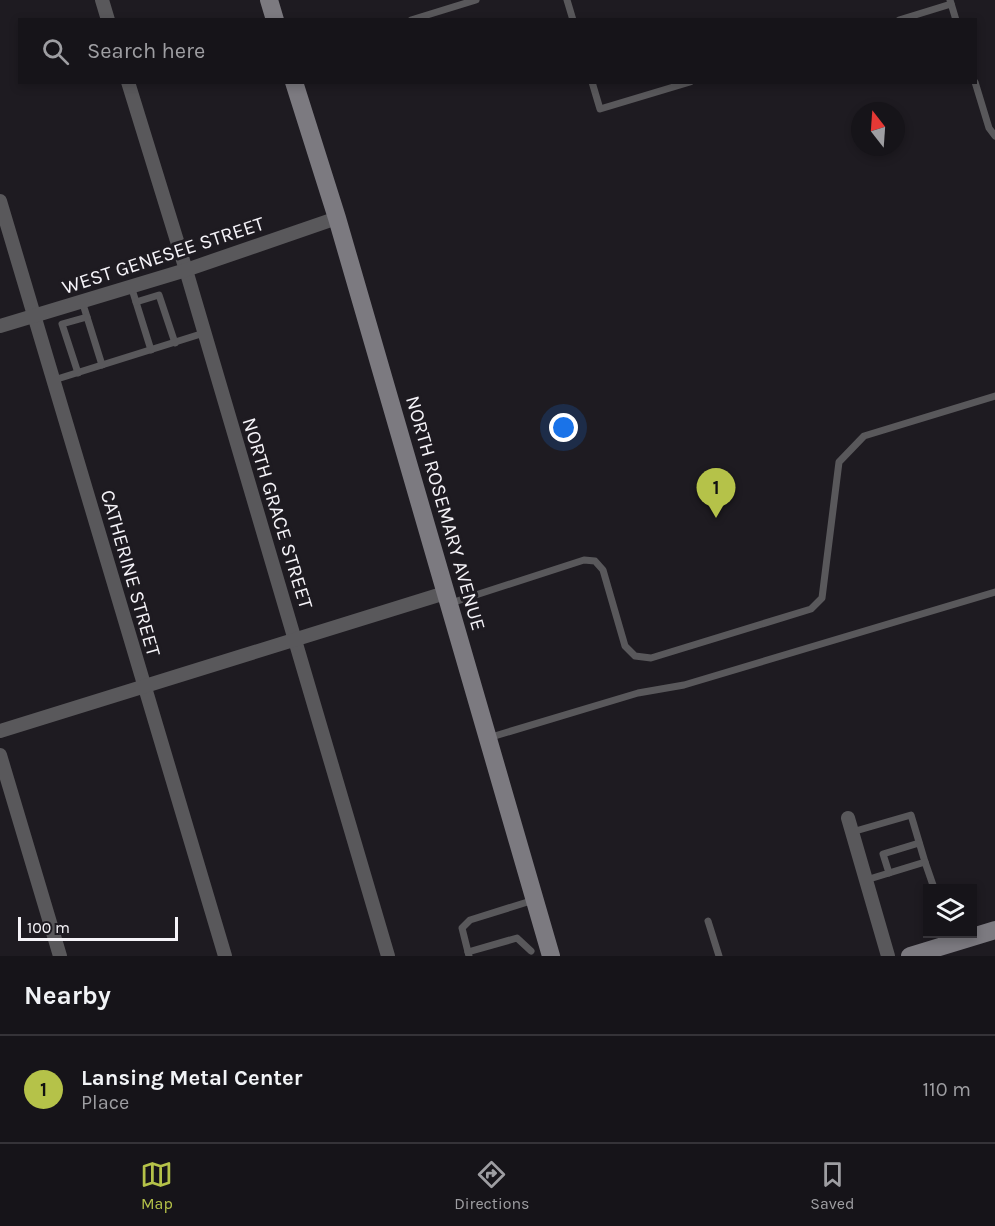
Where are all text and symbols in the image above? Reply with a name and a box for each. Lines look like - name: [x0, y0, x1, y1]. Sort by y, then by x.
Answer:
- search box: [18, 18, 977, 84]
- icon: search: [39, 35, 72, 68]
- text: Search here: [87, 38, 205, 64]
- north arrow: [851, 102, 905, 156]
- street label: WEST GENESEE STREET: [59, 212, 267, 299]
- street label: NORTH ROSEMARY AVENUE: [401, 393, 490, 633]
- your location: [549, 413, 578, 442]
- street label: NORTH GRACE STREET: [237, 415, 318, 612]
- pin: 1: [696, 468, 736, 518]
- street label: CATHERINE STREET: [96, 487, 165, 659]
- map controls: [923, 884, 977, 938]
- button: layers: [923, 884, 977, 938]
- scale bar: [18, 914, 178, 942]
- text: 100 m: [27, 918, 70, 937]
- text: Nearby: [24, 980, 111, 1011]
- text: Lansing Metal Center: [81, 1065, 302, 1091]
- text: 1: [40, 1078, 47, 1101]
- text: 110 m: [922, 1078, 971, 1101]
- text: Place: [81, 1091, 129, 1114]
- tab: Map: [140, 1158, 173, 1213]
- tab: Directions: [454, 1158, 529, 1213]
- tab: Saved: [810, 1158, 855, 1213]

